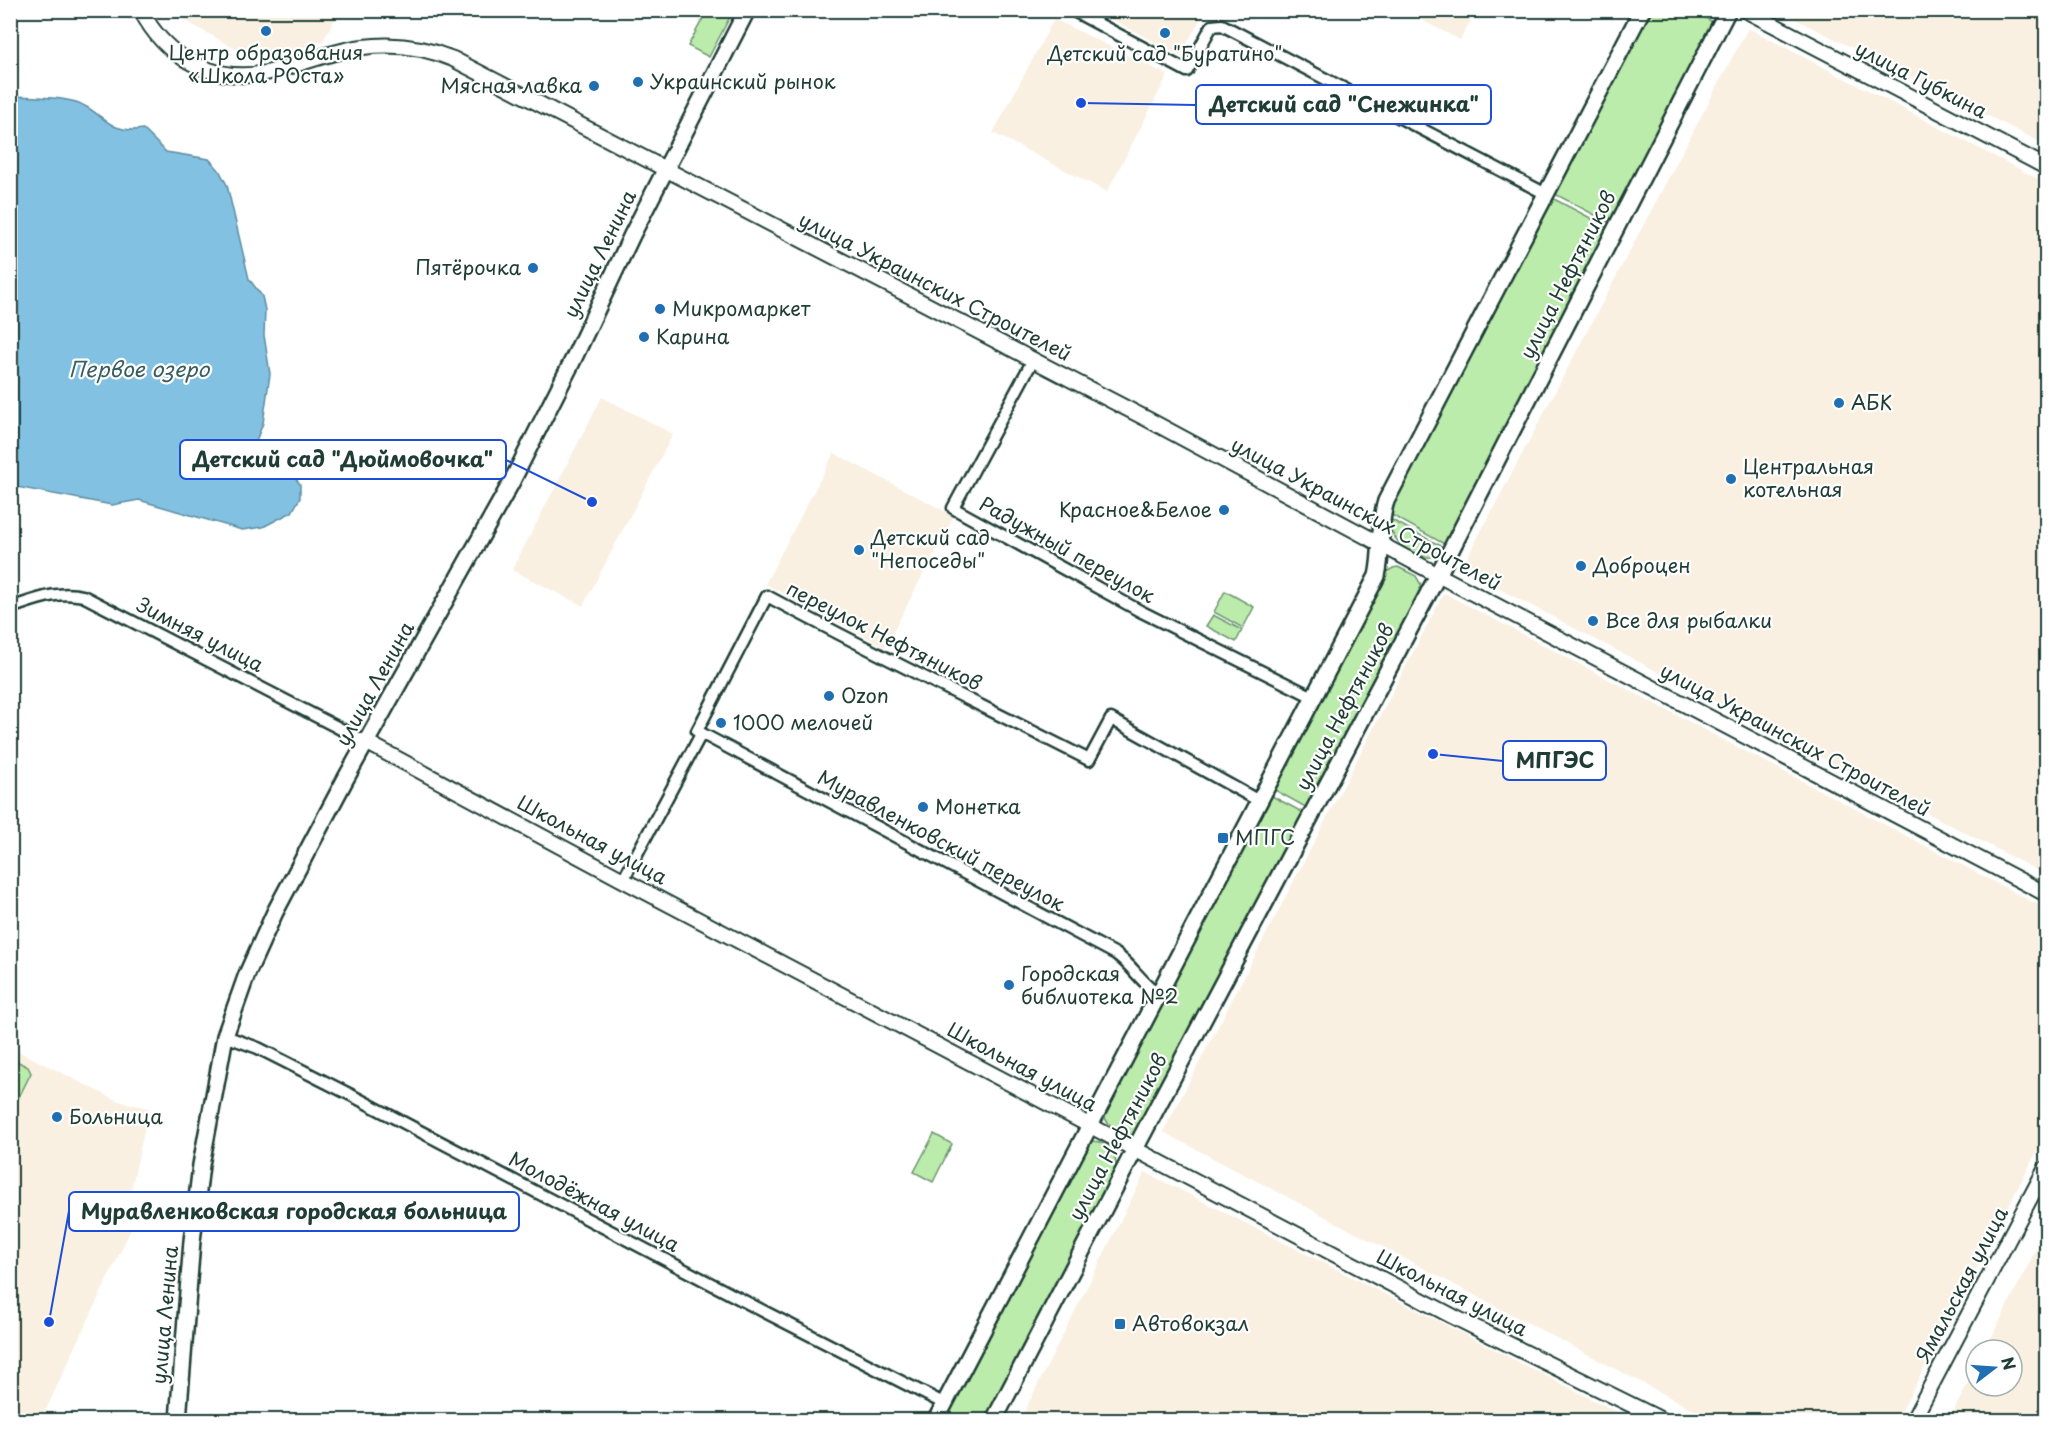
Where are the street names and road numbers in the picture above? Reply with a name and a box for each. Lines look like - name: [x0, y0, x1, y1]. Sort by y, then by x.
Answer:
- street label: улица Губкина: [1850, 33, 1993, 126]
- street label: улица Ленина: [555, 184, 643, 323]
- street label: улица Нефтяников: [1512, 185, 1623, 364]
- street label: улица Украинских Строителей: [794, 204, 1077, 368]
- street label: улица Украинских Строителей: [1226, 429, 1507, 597]
- street label: Радужный переулок: [974, 488, 1161, 610]
- street label: переулок Нефтяников: [782, 573, 987, 697]
- street label: Зимняя улица: [132, 589, 270, 679]
- street label: улица Ленина: [327, 615, 421, 751]
- street label: улица Нефтяников: [1287, 618, 1401, 795]
- street label: улица Украинских Строителей: [1655, 655, 1936, 823]
- street label: Муравленковский переулок: [812, 762, 1071, 918]
- street label: Школьная улица: [512, 787, 673, 892]
- street label: Школьная улица: [942, 1014, 1103, 1119]
- street label: улица Нефтяников: [1060, 1048, 1174, 1225]
- street label: Молодёжная улица: [504, 1143, 686, 1259]
- street label: Ямальская улица: [1907, 1201, 2015, 1369]
- street label: Школьная улица: [1372, 1241, 1534, 1343]
- street label: улица Ленина: [143, 1244, 185, 1385]

